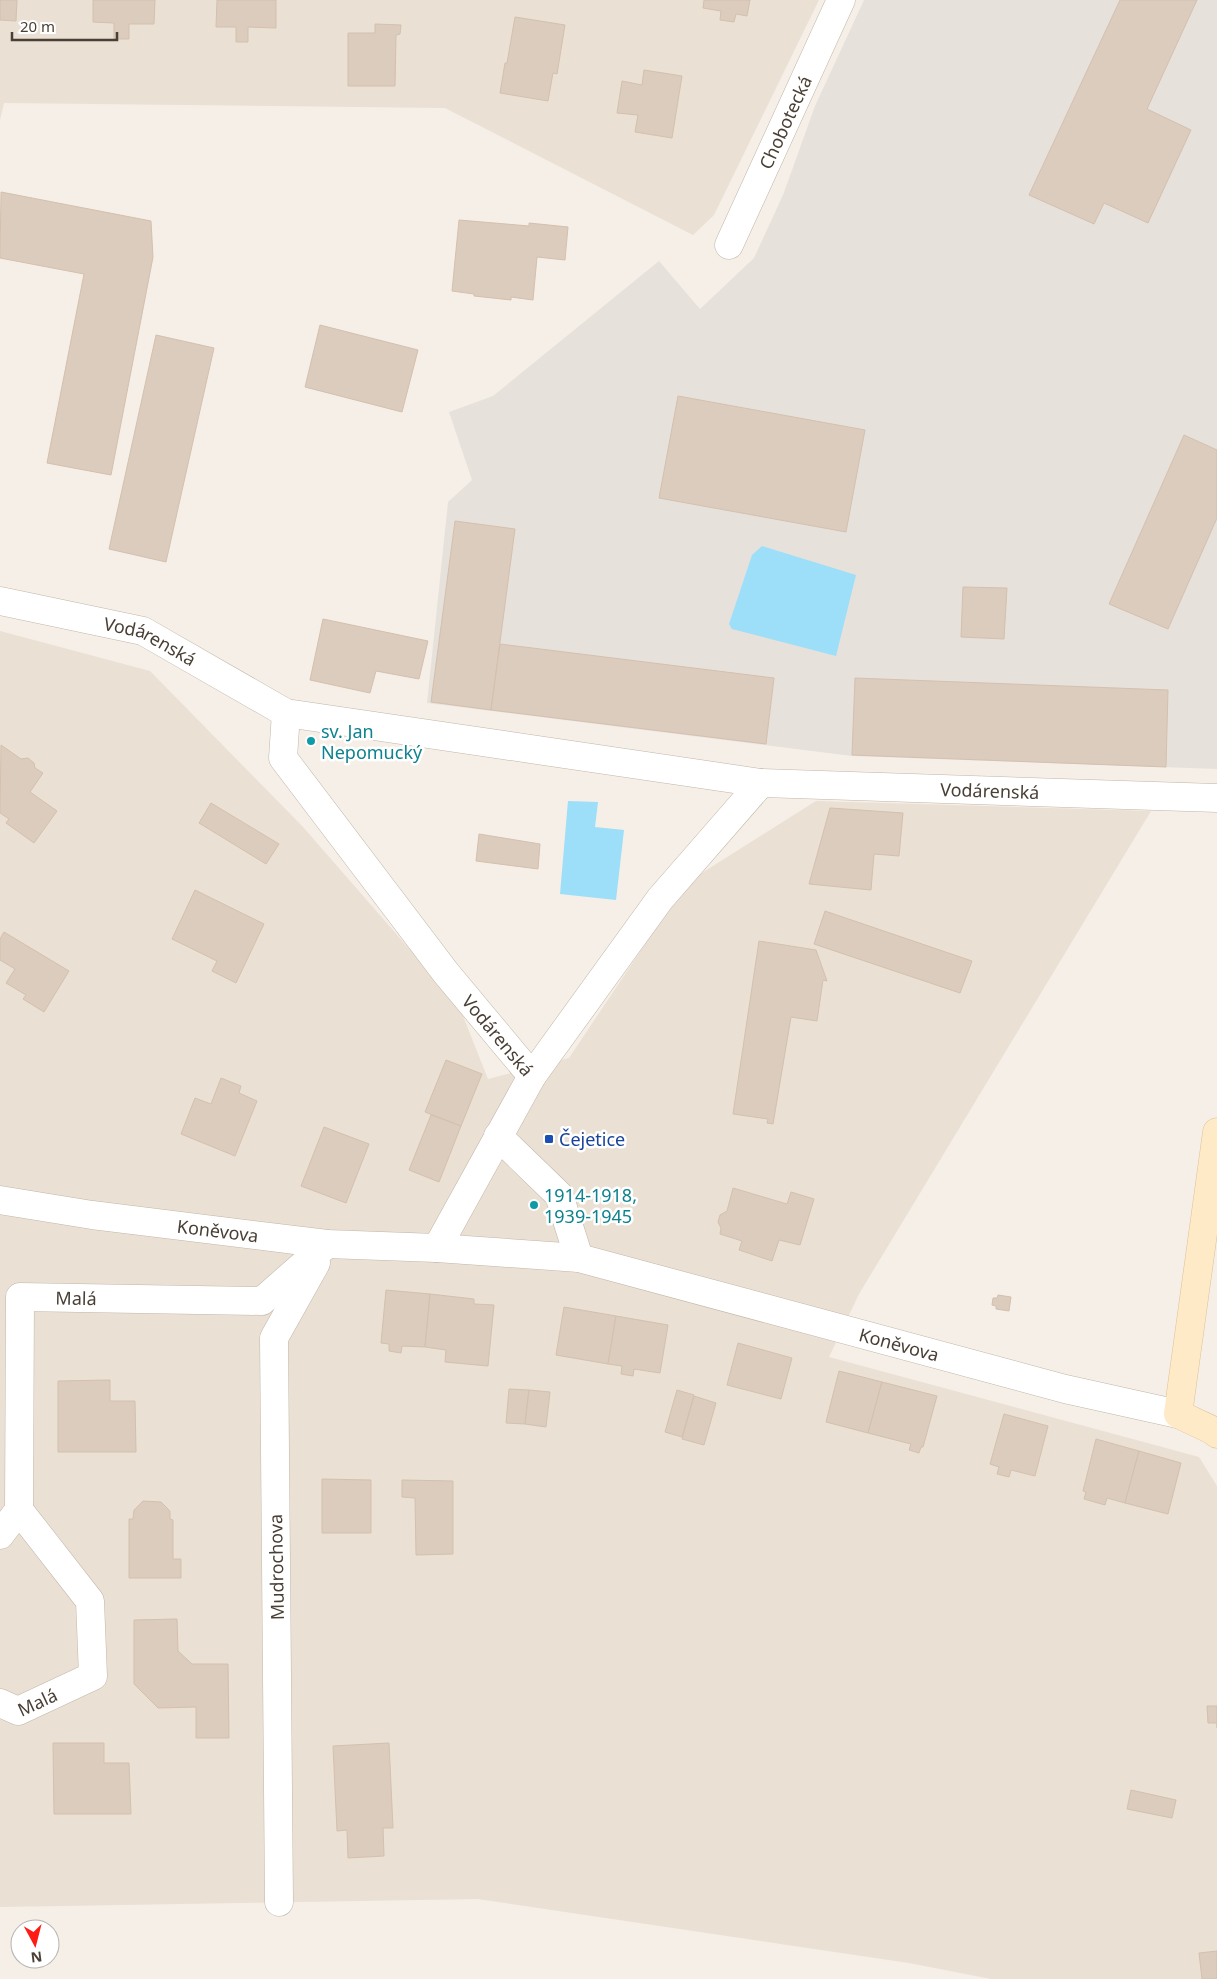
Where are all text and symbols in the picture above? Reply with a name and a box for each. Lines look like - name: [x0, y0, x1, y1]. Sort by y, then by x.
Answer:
- scale bar: [12, 10, 118, 42]
- text: 20 m: [20, 16, 55, 36]
- street label: Chobotecká: [753, 72, 817, 173]
- street label: Vodárenská: [102, 611, 201, 671]
- place label: sv. Jan Nepomucký: [321, 719, 423, 764]
- marker: sv. Jan Nepomucký: [305, 735, 317, 747]
- street label: Vodárenská: [940, 777, 1040, 804]
- street label: Vodárenská: [457, 989, 539, 1081]
- place label: Čejetice: [559, 1127, 625, 1151]
- marker: Čejetice: [543, 1133, 555, 1145]
- place label: 1914-1918, 1939-1945: [544, 1183, 637, 1228]
- marker: 1914-1918, 1939-1945: [528, 1199, 540, 1211]
- street label: Koněvova: [176, 1214, 260, 1247]
- street label: Malá: [55, 1286, 97, 1310]
- street label: Koněvova: [856, 1322, 942, 1367]
- street label: Mudrochova: [263, 1514, 289, 1620]
- street label: Malá: [14, 1682, 61, 1722]
- north arrow: [10, 1919, 60, 1969]
- text: N: [30, 1947, 43, 1968]

